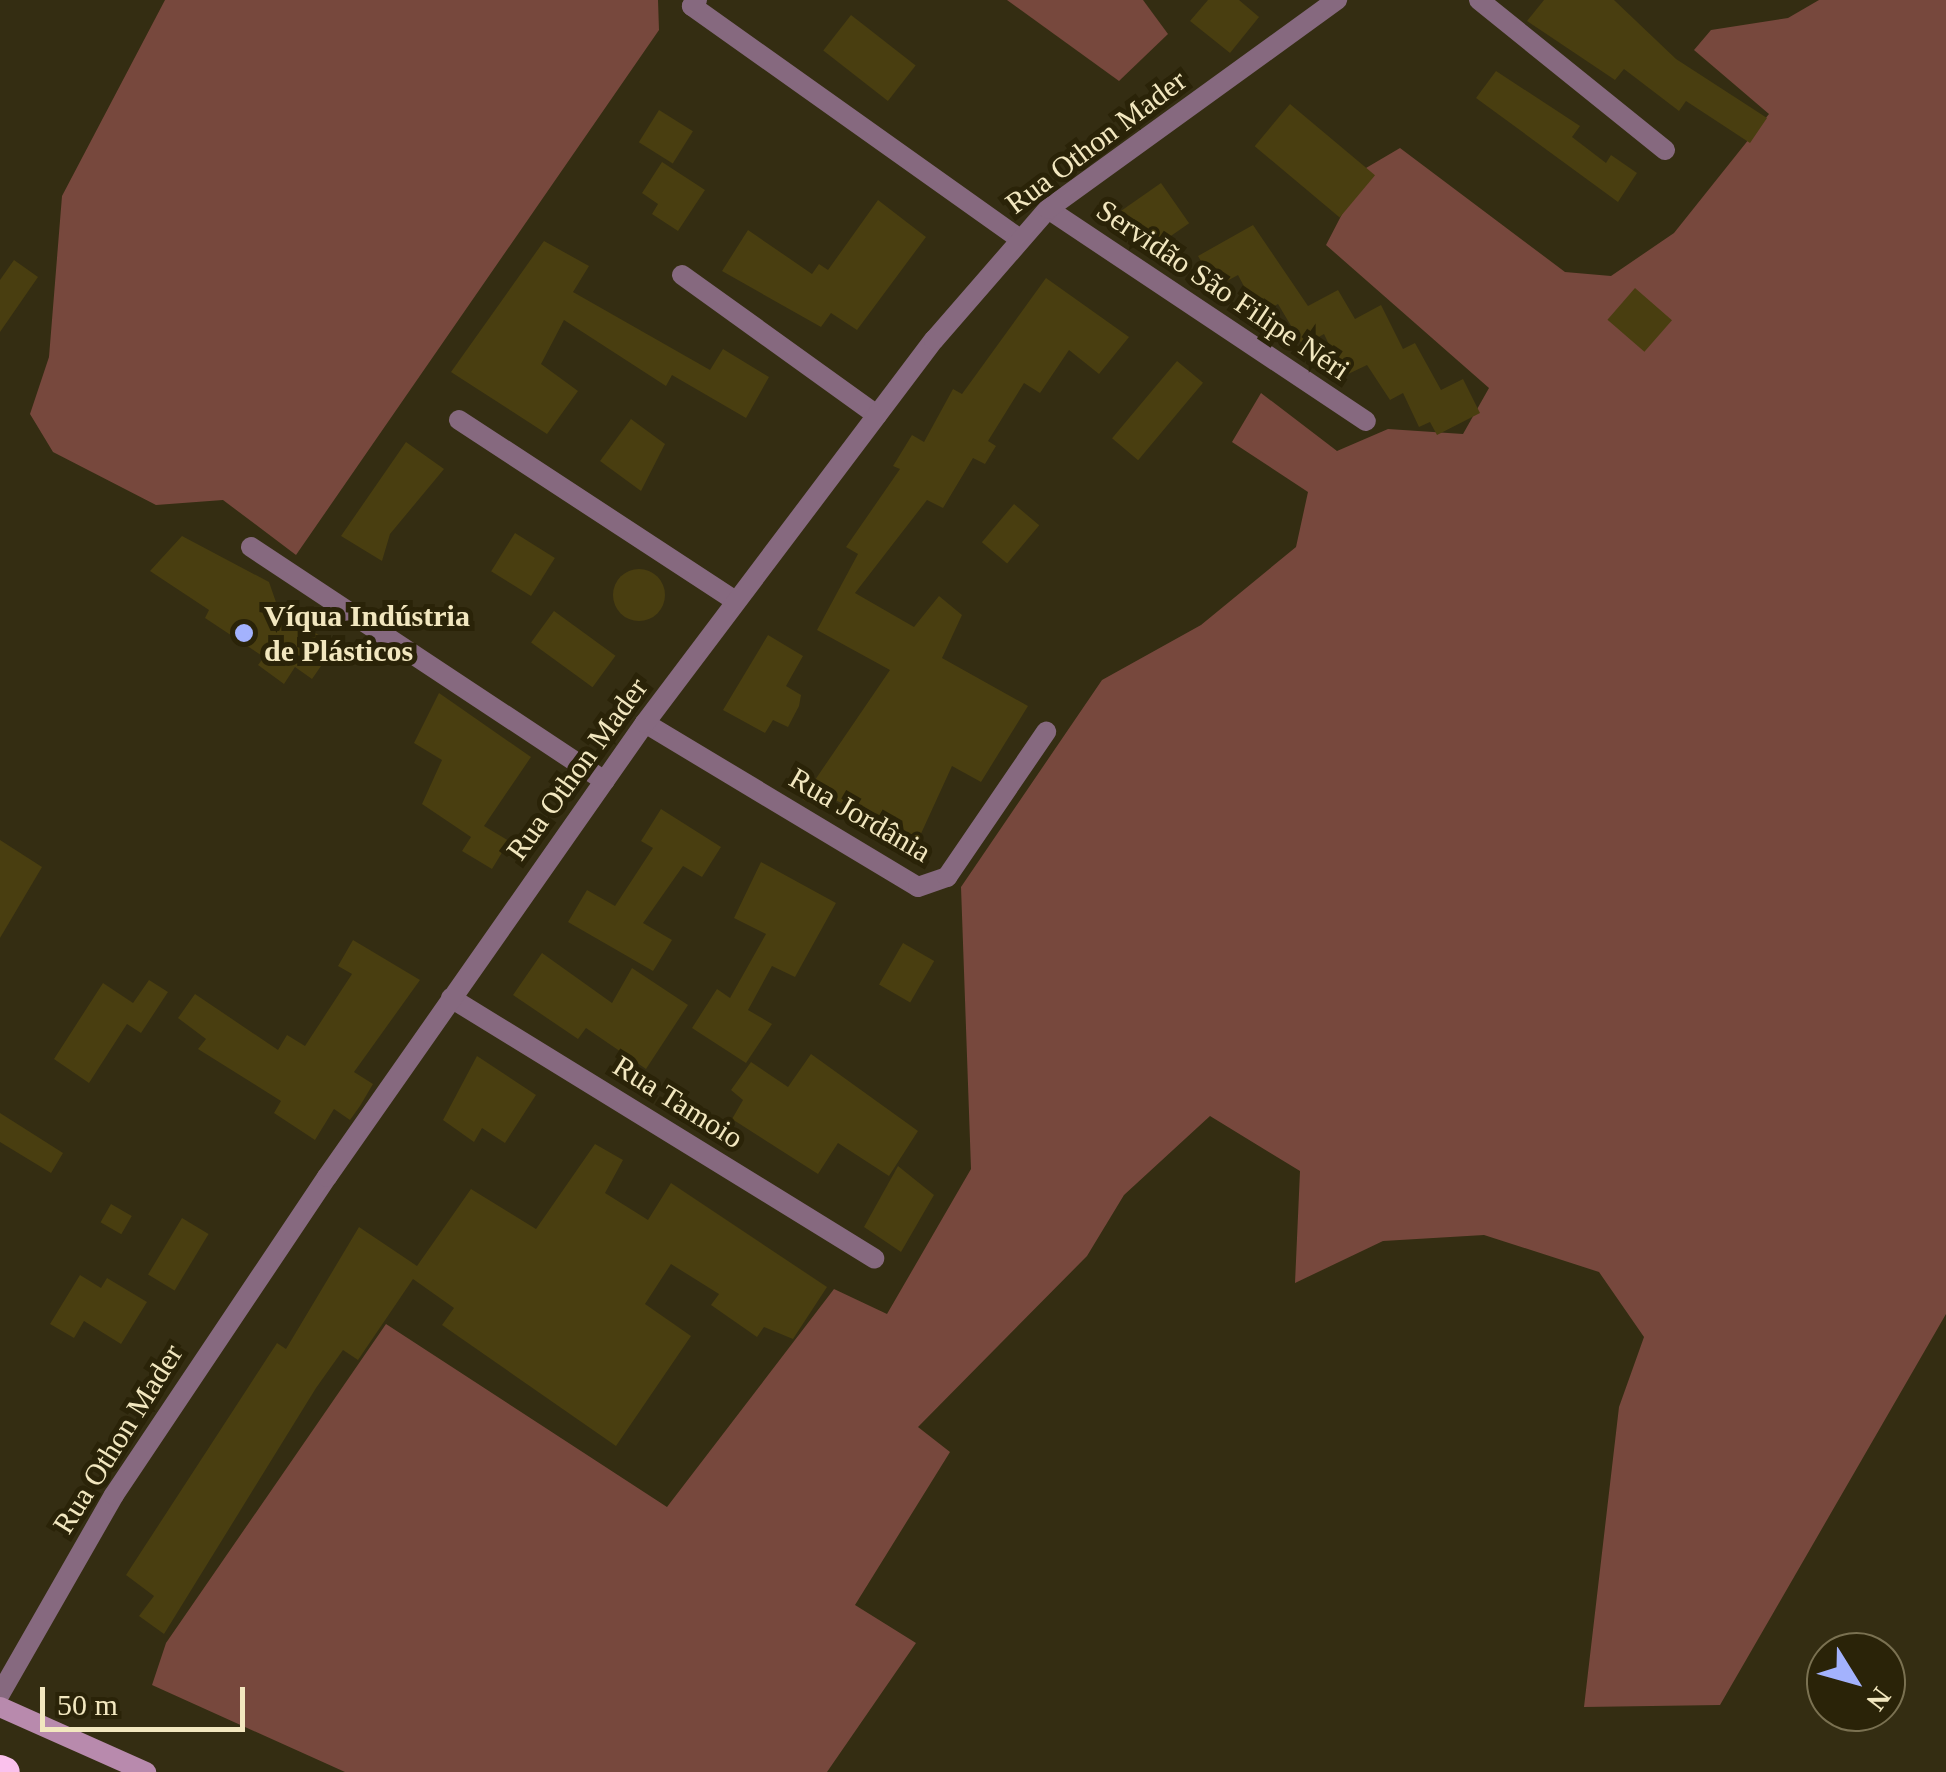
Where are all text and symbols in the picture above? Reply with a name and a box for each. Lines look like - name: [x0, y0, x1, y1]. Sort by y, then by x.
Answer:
- street label: Rua Othon Mader: [999, 62, 1193, 222]
- street label: Servidão São Filipe Néri: [1090, 192, 1356, 388]
- place label: Víqua Indústria de Plásticos: [264, 598, 470, 668]
- marker: Víqua Indústria de Plásticos: [233, 622, 255, 644]
- street label: Rua Othon Mader: [499, 671, 655, 867]
- street label: Rua Jordânia: [783, 760, 937, 870]
- street label: Rua Tamoio: [606, 1048, 750, 1156]
- street label: Rua Othon Mader: [45, 1338, 191, 1540]
- north arrow: [1806, 1632, 1906, 1732]
- scale bar: [45, 1667, 250, 1729]
- text: N: [1860, 1682, 1897, 1717]
- text: 50 m: [57, 1688, 118, 1721]

